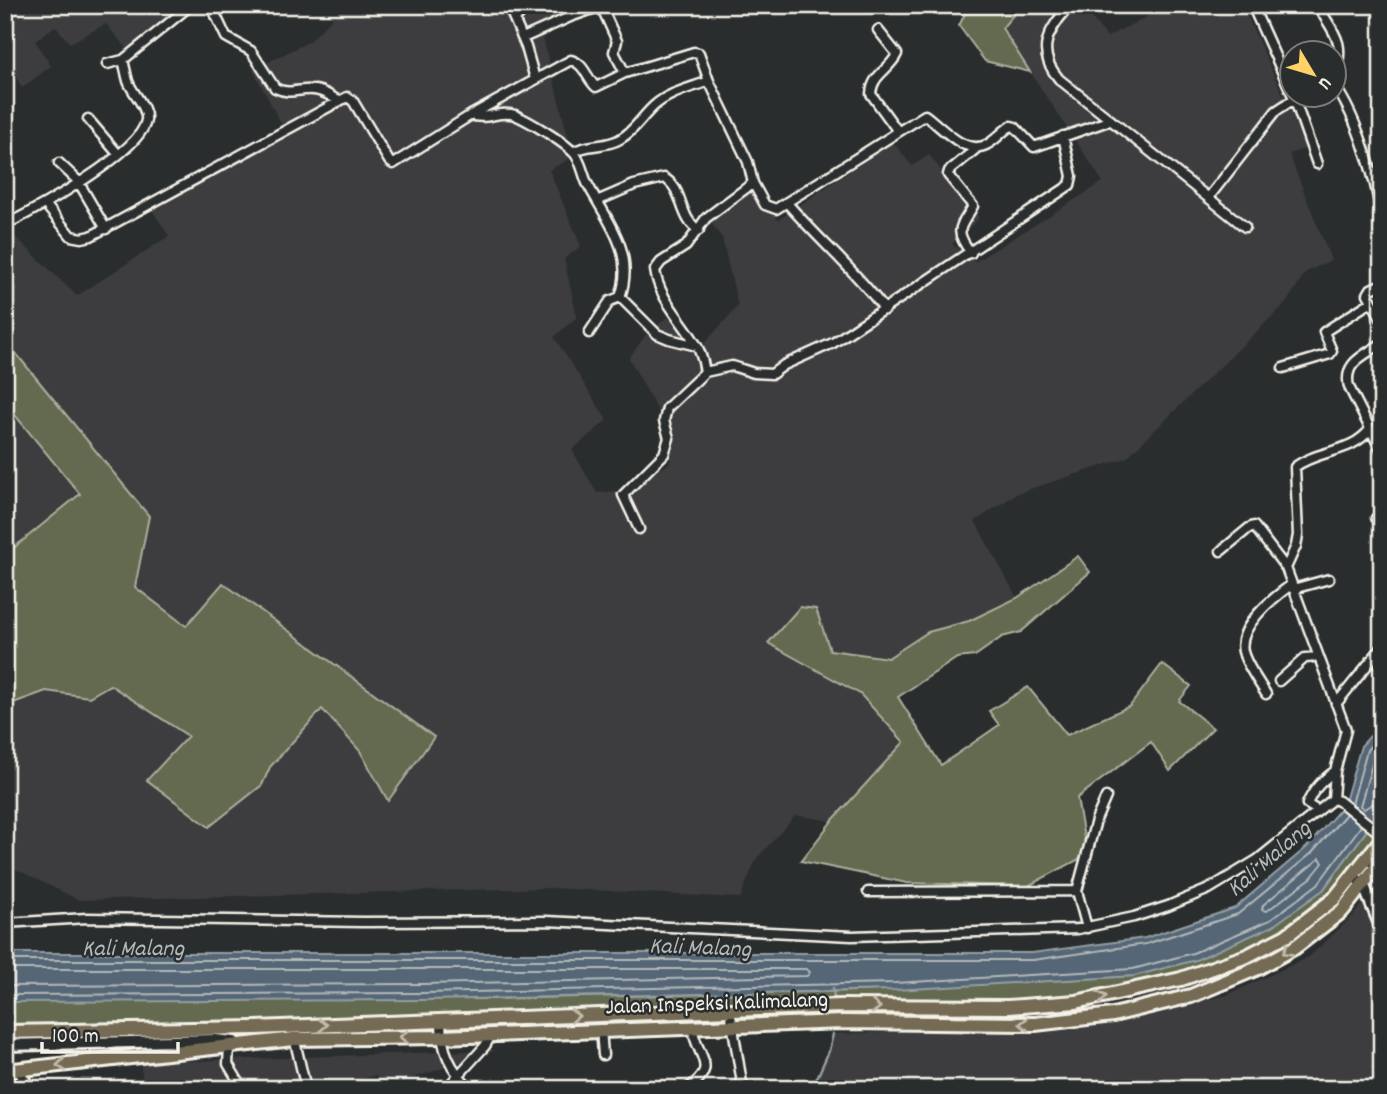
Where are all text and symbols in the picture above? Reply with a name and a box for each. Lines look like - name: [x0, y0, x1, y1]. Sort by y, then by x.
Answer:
- north arrow: [1278, 38, 1348, 108]
- text: U: [1310, 70, 1337, 94]
- water label: Kali Malang: [1220, 813, 1321, 906]
- water label: Kali Malang: [649, 930, 753, 968]
- water label: Kali Malang: [82, 933, 185, 967]
- one-way arrow: [1282, 943, 1295, 956]
- street label: Jalan Inspeksi Kalimalang: [605, 985, 829, 1025]
- one-way arrow: [1096, 990, 1108, 1005]
- one-way arrow: [871, 999, 881, 1015]
- one-way arrow: [570, 1008, 581, 1024]
- scale bar: [42, 1010, 178, 1054]
- one-way arrow: [1018, 1016, 1028, 1032]
- one-way arrow: [318, 1018, 329, 1033]
- text: 100 m: [52, 1023, 99, 1053]
- one-way arrow: [399, 1029, 409, 1045]
- one-way arrow: [55, 1058, 67, 1073]

